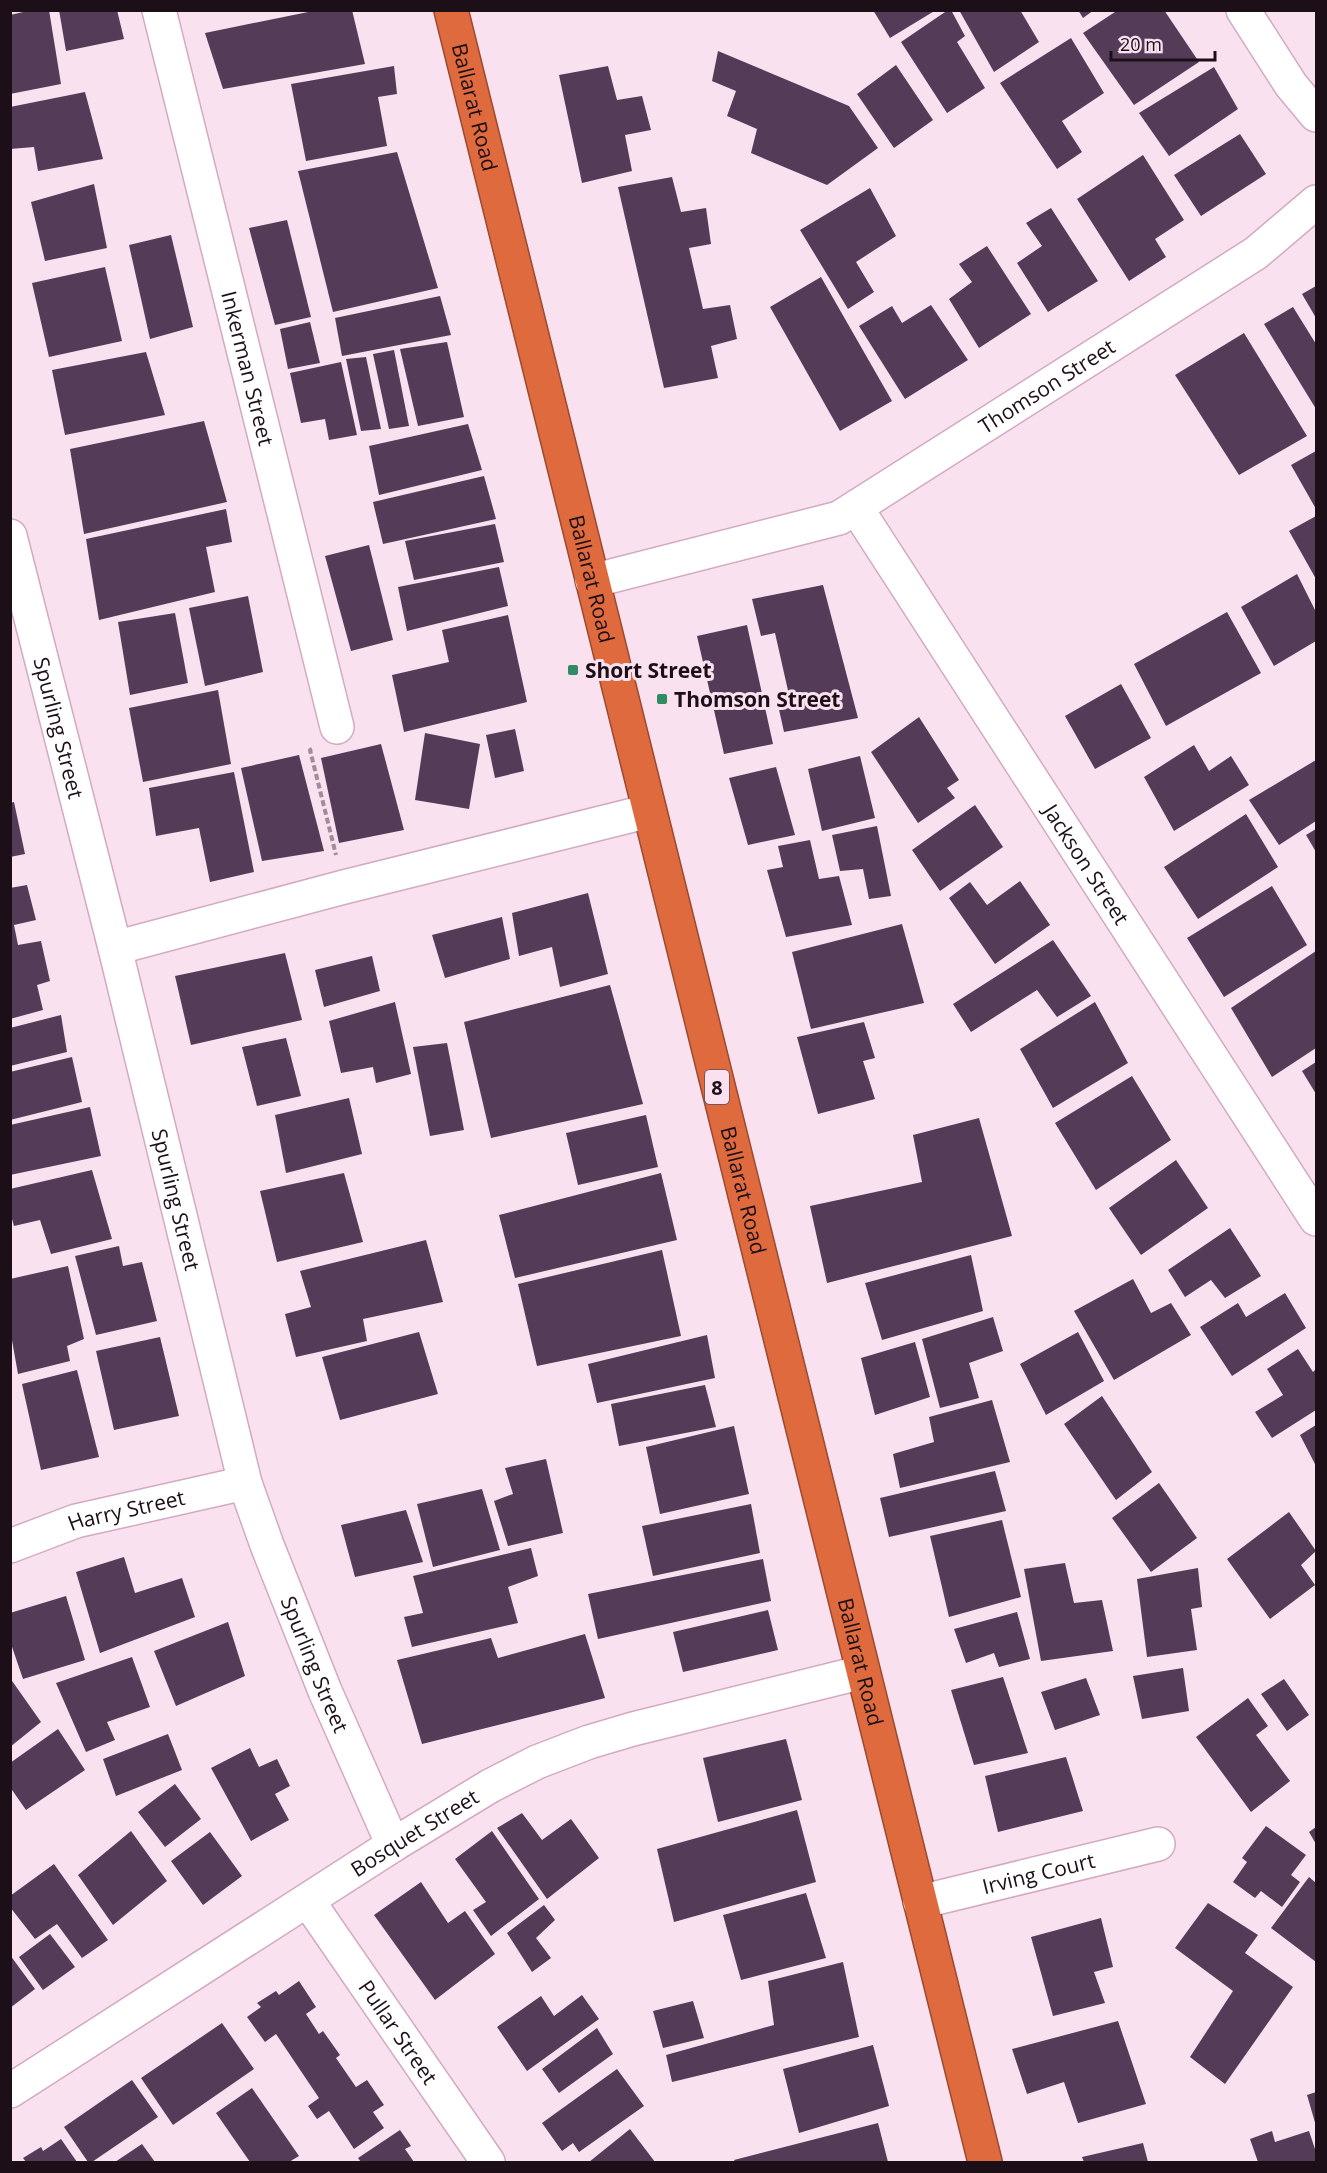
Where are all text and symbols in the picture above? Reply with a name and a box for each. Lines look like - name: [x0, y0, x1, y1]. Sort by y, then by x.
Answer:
- scale bar: [1111, 24, 1214, 62]
- text: 20 m: [1120, 32, 1162, 56]
- street label: Ballarat Road: [446, 40, 504, 174]
- street label: Inkerman Street: [215, 288, 281, 448]
- street label: Thomson Street: [973, 332, 1120, 440]
- street label: Ballarat Road: [563, 512, 621, 646]
- street label: Spurling Street: [27, 654, 90, 802]
- place label: Short Street: [585, 656, 712, 684]
- marker: Short Street: [566, 663, 580, 677]
- place label: Thomson Street: [674, 685, 840, 713]
- marker: Thomson Street: [655, 692, 669, 706]
- street label: Jackson Street: [1036, 797, 1136, 930]
- road number: 8: [705, 1070, 729, 1104]
- street label: Ballarat Road: [715, 1123, 773, 1257]
- street label: Spurling Street: [145, 1126, 207, 1273]
- street label: Harry Street: [63, 1483, 187, 1537]
- street label: Spurling Street: [275, 1592, 356, 1737]
- street label: Ballarat Road: [832, 1595, 890, 1729]
- street label: Bosquet Street: [345, 1782, 484, 1883]
- street label: Irving Court: [979, 1846, 1098, 1900]
- street label: Pullar Street: [353, 1974, 444, 2089]

